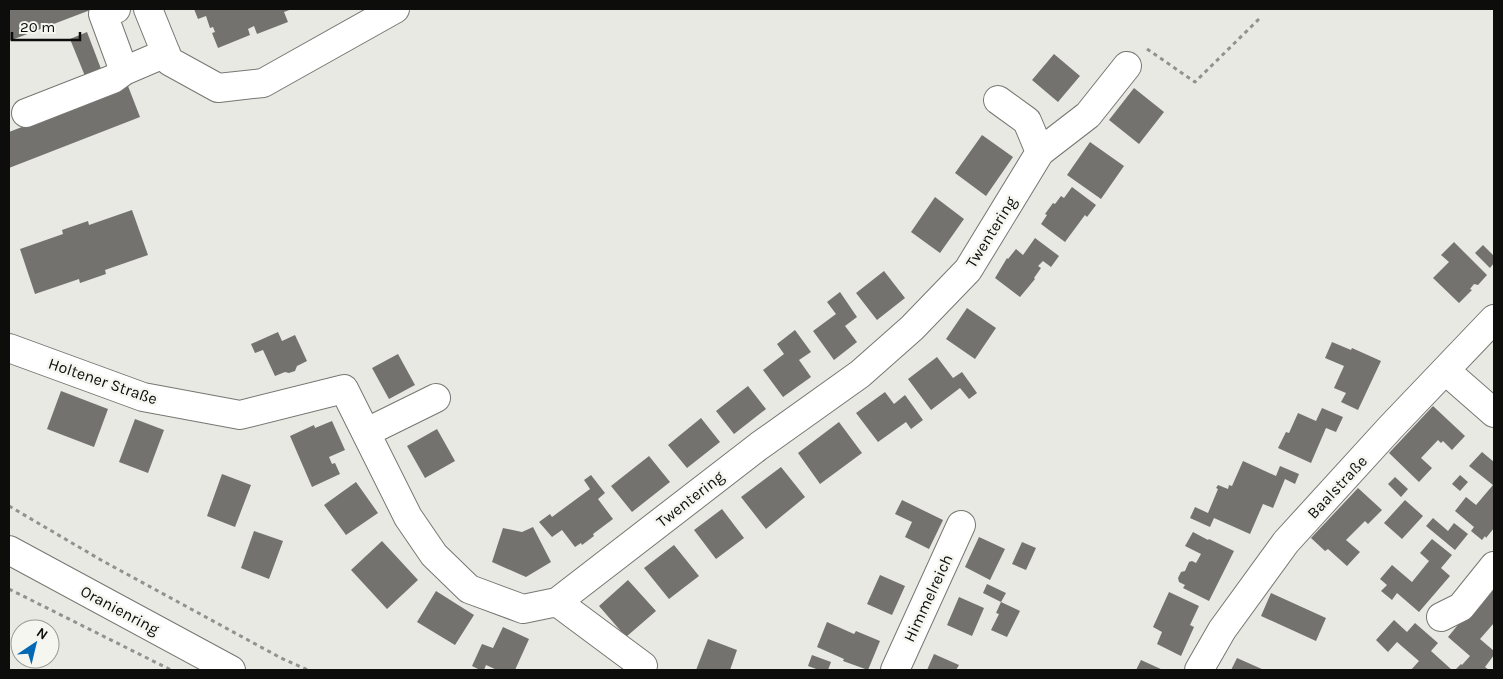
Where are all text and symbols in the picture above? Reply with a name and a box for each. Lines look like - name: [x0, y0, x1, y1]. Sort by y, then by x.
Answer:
- scale bar: [12, 10, 80, 42]
- text: 20 m: [20, 18, 55, 36]
- street label: Twentering: [962, 193, 1020, 271]
- street label: Holtener Straße: [46, 353, 160, 409]
- street label: Baalstraße: [1303, 452, 1371, 522]
- street label: Twentering: [652, 467, 728, 531]
- street label: Himmelreich: [899, 551, 957, 645]
- street label: Oranienring: [77, 581, 163, 639]
- north arrow: [10, 619, 60, 669]
- text: N: [33, 624, 51, 644]

